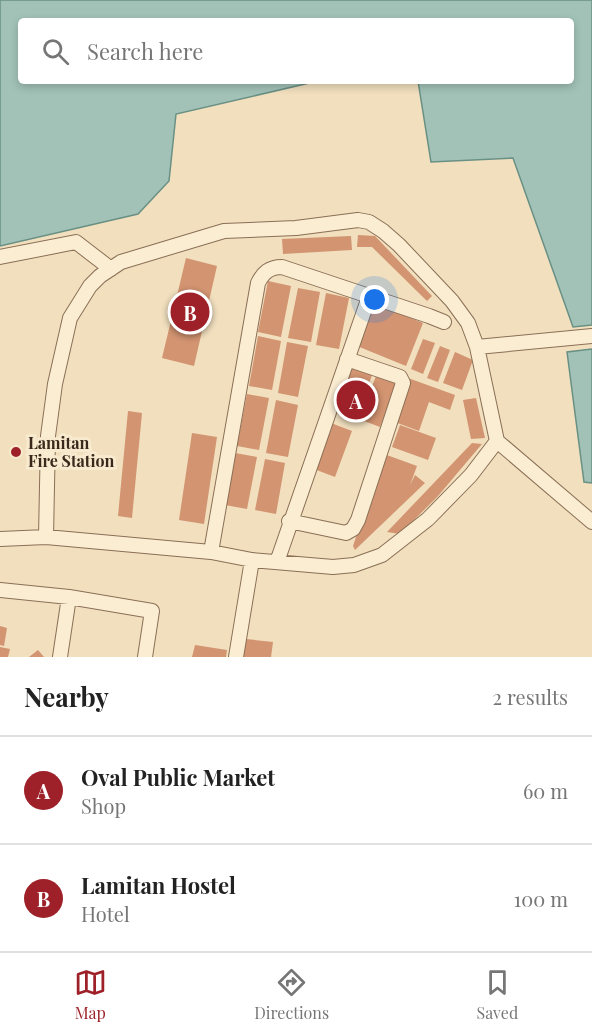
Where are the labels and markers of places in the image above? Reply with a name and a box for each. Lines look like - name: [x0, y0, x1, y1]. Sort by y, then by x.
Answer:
- pin: B: [170, 290, 210, 334]
- pin: A: [336, 378, 376, 422]
- place label: Lamitan Fire Station: [28, 432, 115, 471]
- marker: Lamitan Fire Station: [9, 445, 23, 459]

